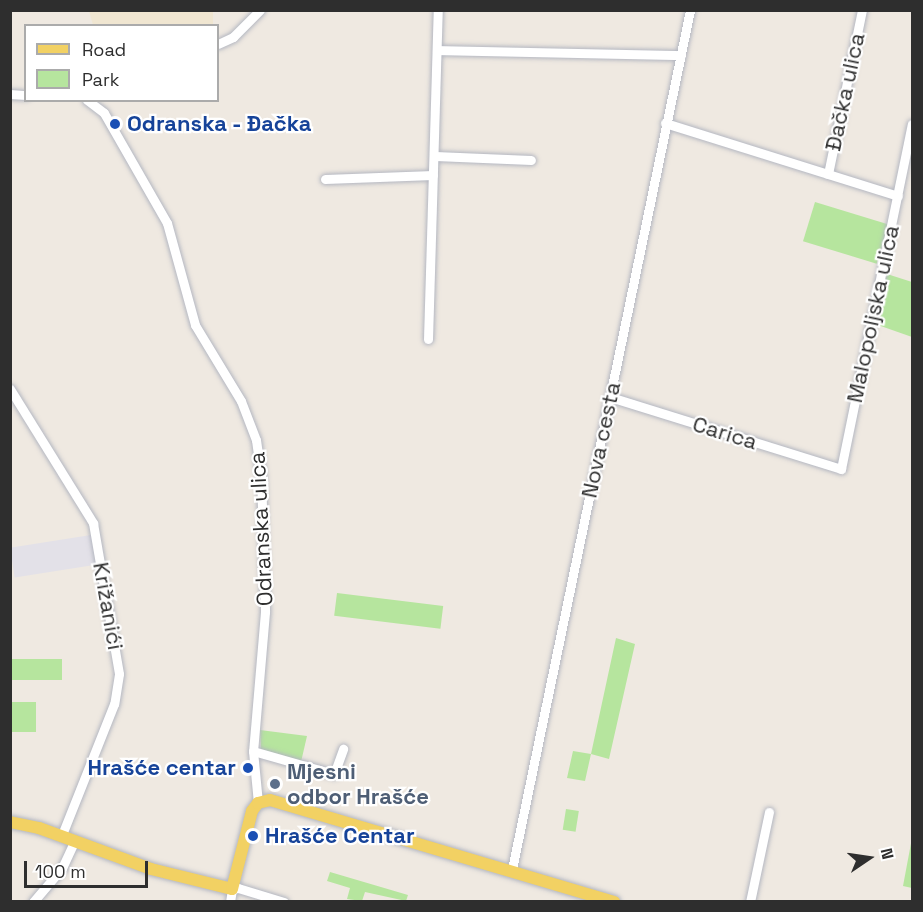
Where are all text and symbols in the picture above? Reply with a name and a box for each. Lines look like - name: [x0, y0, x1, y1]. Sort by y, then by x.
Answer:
- legend: [24, 24, 219, 102]
- street label: Đačka ulica: [820, 31, 870, 153]
- text: Road: [82, 38, 126, 61]
- text: Park: [82, 68, 119, 91]
- place label: Odranska - Đačka: [127, 111, 313, 137]
- marker: Odranska - Đačka: [108, 117, 122, 131]
- street label: Malopoljska ulica: [841, 223, 905, 405]
- street label: Nova cesta: [576, 380, 626, 500]
- street label: Carica: [689, 411, 761, 455]
- street label: Odranska ulica: [244, 451, 278, 607]
- street label: Križanići: [87, 560, 129, 652]
- place label: Hrašće centar: [88, 755, 236, 781]
- place label: Mjesni odbor Hrašće: [287, 758, 429, 810]
- marker: Hrašće centar: [241, 761, 255, 775]
- marker: Mjesni odbor Hrašće: [268, 777, 282, 791]
- place label: Hrašće Centar: [265, 823, 415, 849]
- north arrow: [839, 828, 899, 888]
- marker: Hrašće Centar: [246, 829, 260, 843]
- text: N: [876, 846, 898, 861]
- scale bar: [27, 849, 152, 887]
- text: 100 m: [35, 860, 86, 883]

